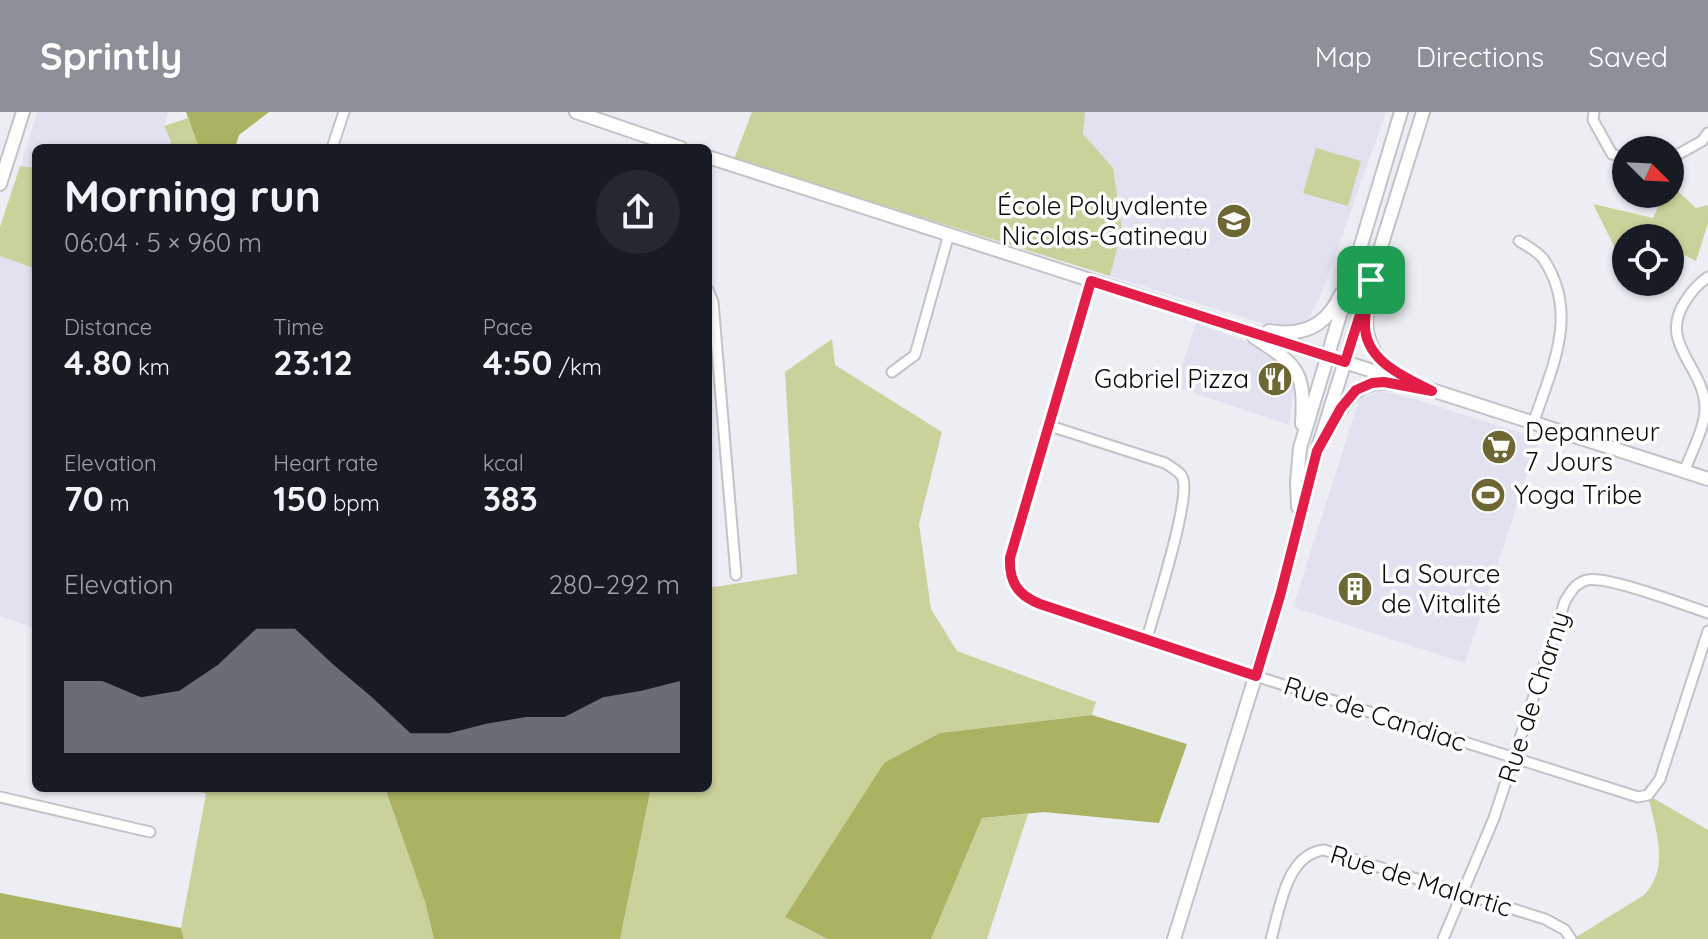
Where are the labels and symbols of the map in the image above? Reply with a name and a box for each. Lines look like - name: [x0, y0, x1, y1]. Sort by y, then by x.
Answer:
- north arrow: [1612, 136, 1684, 208]
- place label: École Polyvalente Nicolas-Gatineau: [997, 189, 1208, 252]
- school or university icon: École Polyvalente Nicolas-Gatineau: [1215, 202, 1253, 240]
- pin: [1337, 246, 1405, 314]
- restaurant icon: Gabriel Pizza: [1256, 360, 1294, 398]
- place label: Gabriel Pizza: [1094, 362, 1249, 395]
- place label: Depanneur 7 Jours: [1525, 415, 1660, 478]
- supermarket icon: Depanneur 7 Jours: [1480, 428, 1518, 466]
- sports icon: Yoga Tribe: [1469, 476, 1507, 514]
- place label: Yoga Tribe: [1514, 478, 1642, 511]
- place label: La Source de Vitalité: [1381, 557, 1501, 620]
- building icon: La Source de Vitalité: [1336, 570, 1374, 608]
- street label: Rue de Charny: [1490, 607, 1577, 787]
- street label: Rue de Candiac: [1280, 669, 1470, 759]
- street label: Rue de Malartic: [1326, 837, 1516, 924]

